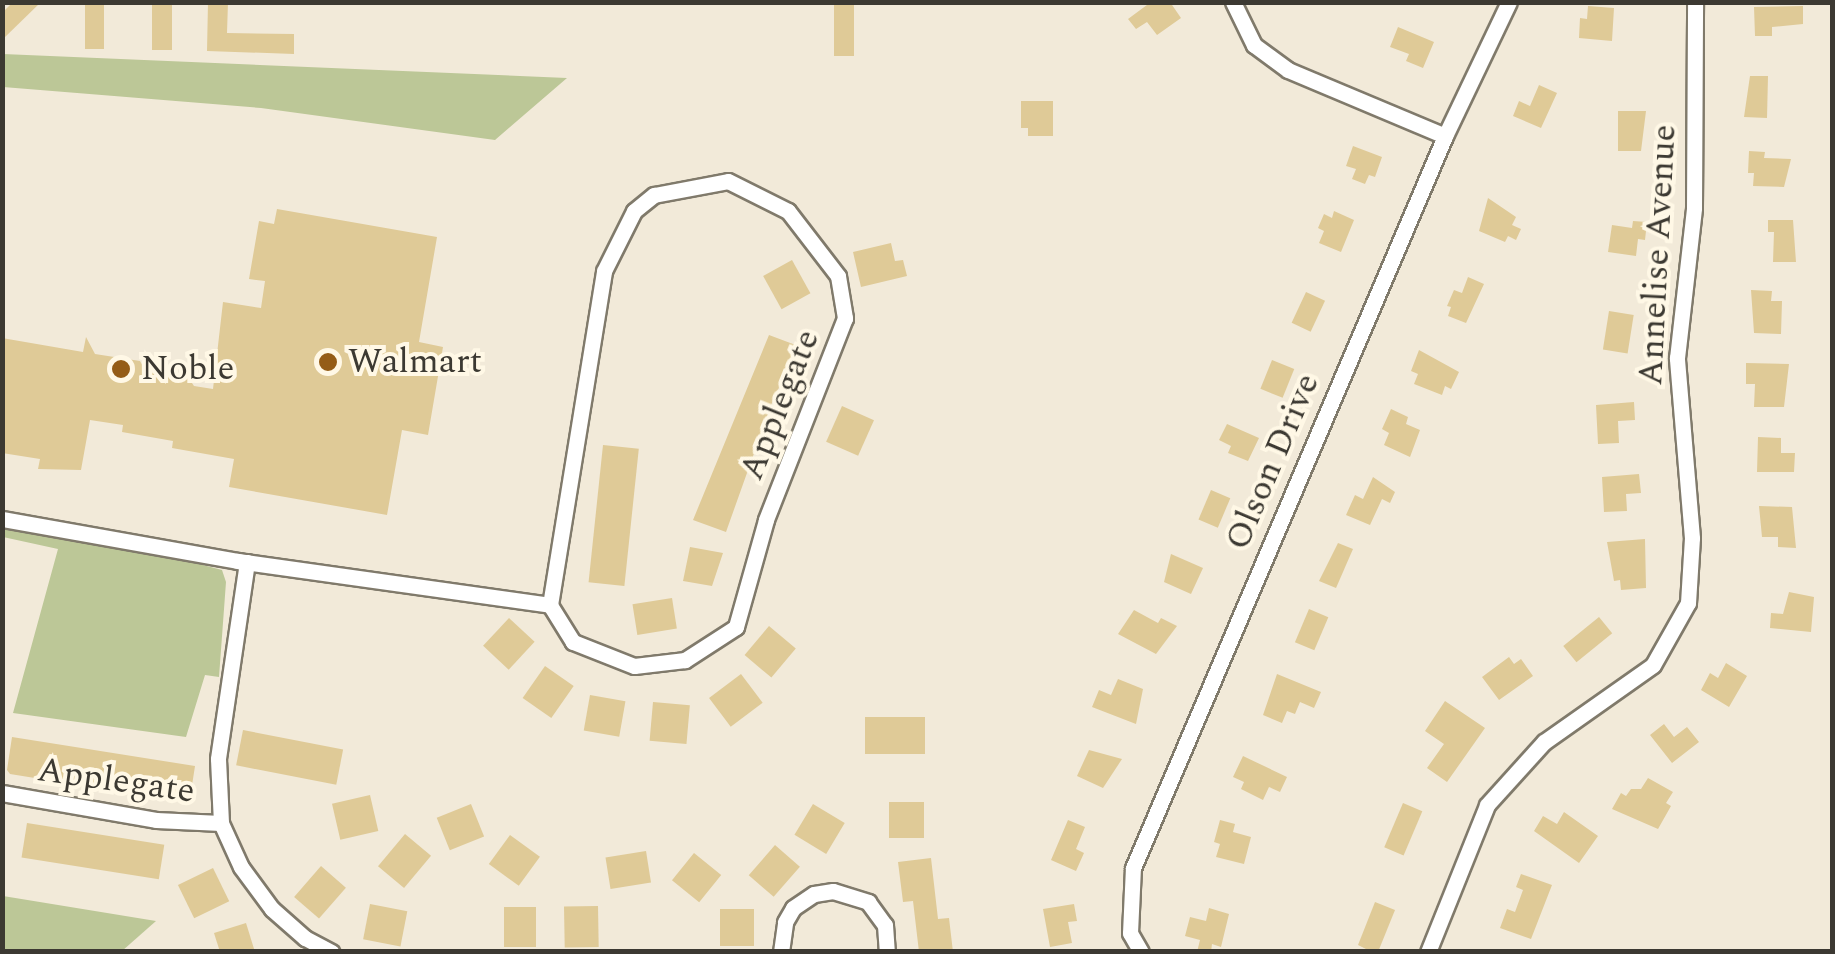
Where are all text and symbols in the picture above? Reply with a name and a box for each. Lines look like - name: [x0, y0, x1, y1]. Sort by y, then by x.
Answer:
- street label: Annelise Avenue: [1630, 123, 1686, 387]
- street label: Applegate: [731, 324, 829, 486]
- place label: Walmart: [348, 341, 482, 383]
- place label: Noble: [141, 348, 235, 390]
- marker: Walmart: [317, 351, 339, 373]
- marker: Noble: [110, 358, 132, 380]
- street label: Olson Drive: [1217, 368, 1329, 556]
- street label: Applegate: [35, 749, 197, 813]

